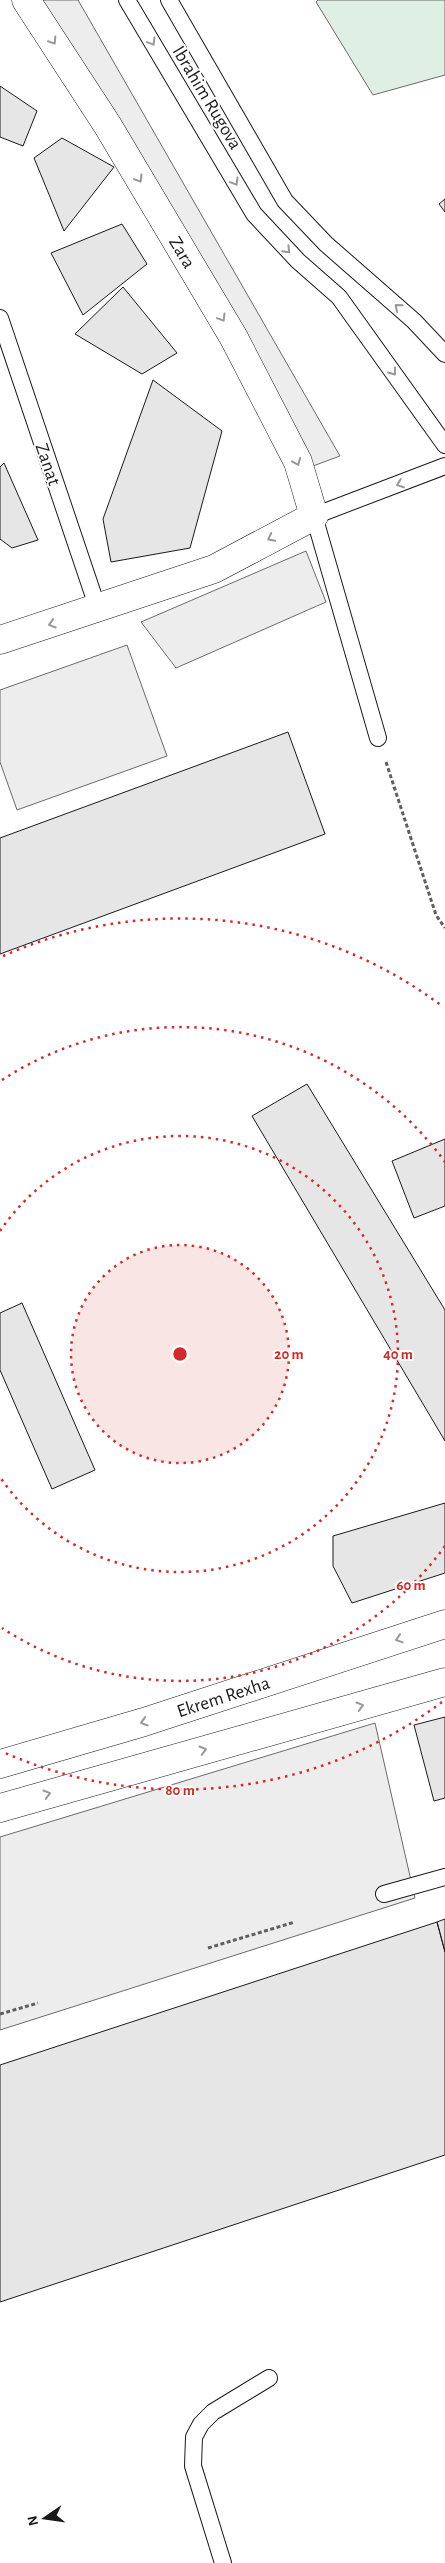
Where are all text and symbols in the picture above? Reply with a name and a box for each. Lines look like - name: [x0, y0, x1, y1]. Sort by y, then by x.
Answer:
- one-way arrow: [47, 35, 56, 45]
- one-way arrow: [146, 37, 156, 46]
- street label: Ibrahim Rugova: [168, 43, 245, 153]
- one-way arrow: [133, 173, 143, 182]
- one-way arrow: [228, 177, 238, 186]
- street label: Zara: [165, 234, 199, 272]
- one-way arrow: [281, 244, 290, 253]
- one-way arrow: [394, 304, 403, 313]
- one-way arrow: [216, 313, 226, 322]
- one-way arrow: [387, 366, 396, 376]
- street label: Zanat: [32, 441, 64, 488]
- one-way arrow: [291, 457, 302, 466]
- one-way arrow: [396, 478, 404, 488]
- one-way arrow: [267, 532, 276, 542]
- one-way arrow: [48, 618, 56, 628]
- centre of rings: [171, 1345, 189, 1363]
- text: 20 m: [274, 1347, 304, 1362]
- text: 40 m: [383, 1347, 413, 1362]
- text: 60 m: [396, 1578, 426, 1593]
- one-way arrow: [395, 1634, 403, 1644]
- street label: Ekrem Rexha: [175, 1673, 273, 1721]
- one-way arrow: [355, 1701, 363, 1711]
- one-way arrow: [140, 1716, 149, 1726]
- one-way arrow: [199, 1745, 207, 1755]
- text: 80 m: [165, 1783, 195, 1798]
- one-way arrow: [42, 1790, 50, 1800]
- north arrow: [20, 2493, 70, 2543]
- text: N: [25, 2514, 41, 2527]

